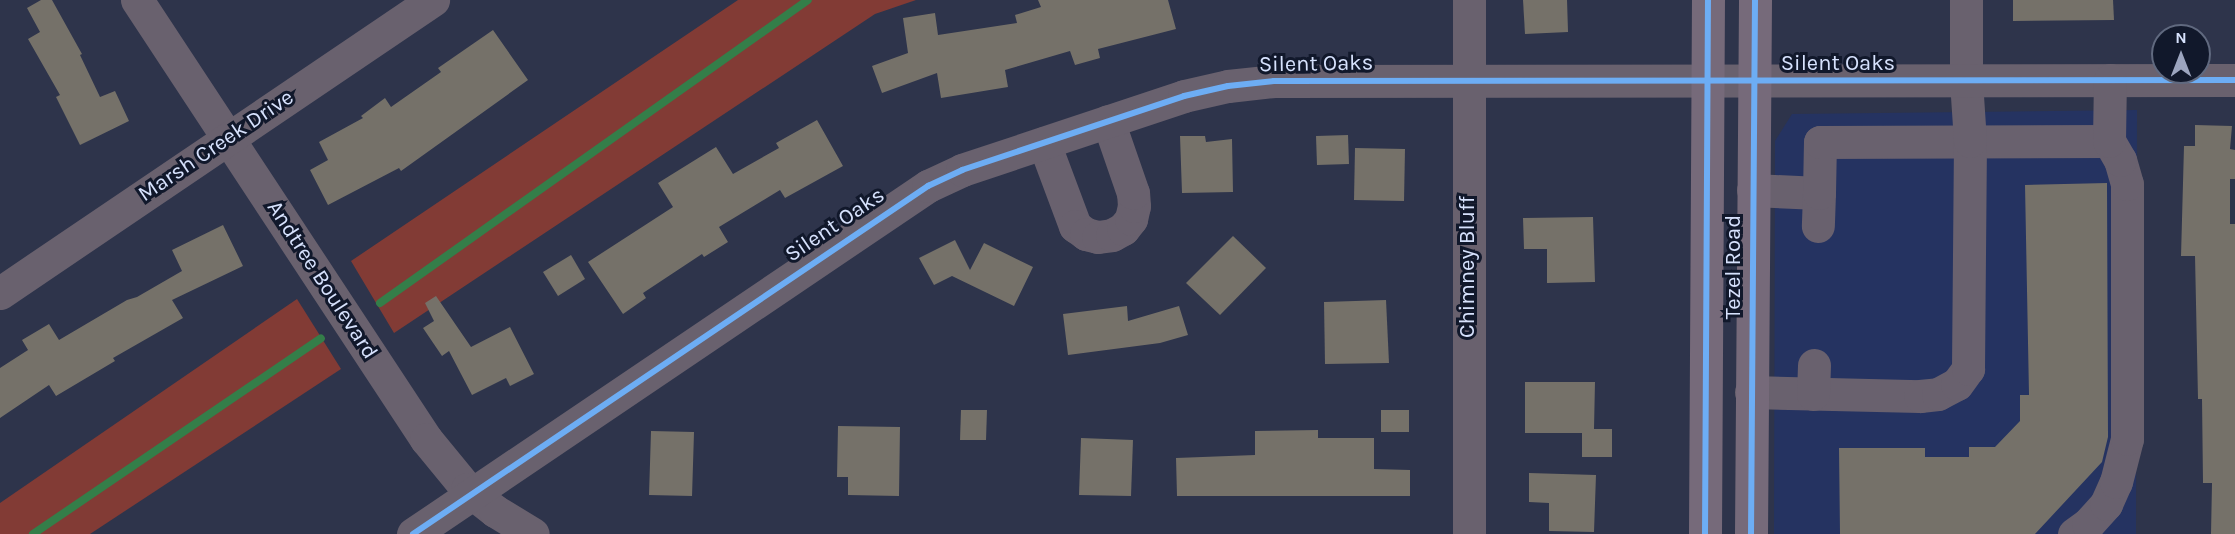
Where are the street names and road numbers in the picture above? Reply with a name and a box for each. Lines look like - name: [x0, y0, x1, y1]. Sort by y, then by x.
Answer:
- street label: Silent Oaks: [1259, 50, 1373, 78]
- street label: Silent Oaks: [1781, 51, 1895, 77]
- street label: Marsh Creek Drive: [133, 84, 299, 208]
- street label: Silent Oaks: [780, 182, 890, 268]
- street label: Andtree Boulevard: [261, 196, 383, 364]
- street label: Chimney Bluff: [1455, 196, 1481, 338]
- street label: Tezel Road: [1721, 215, 1747, 319]

